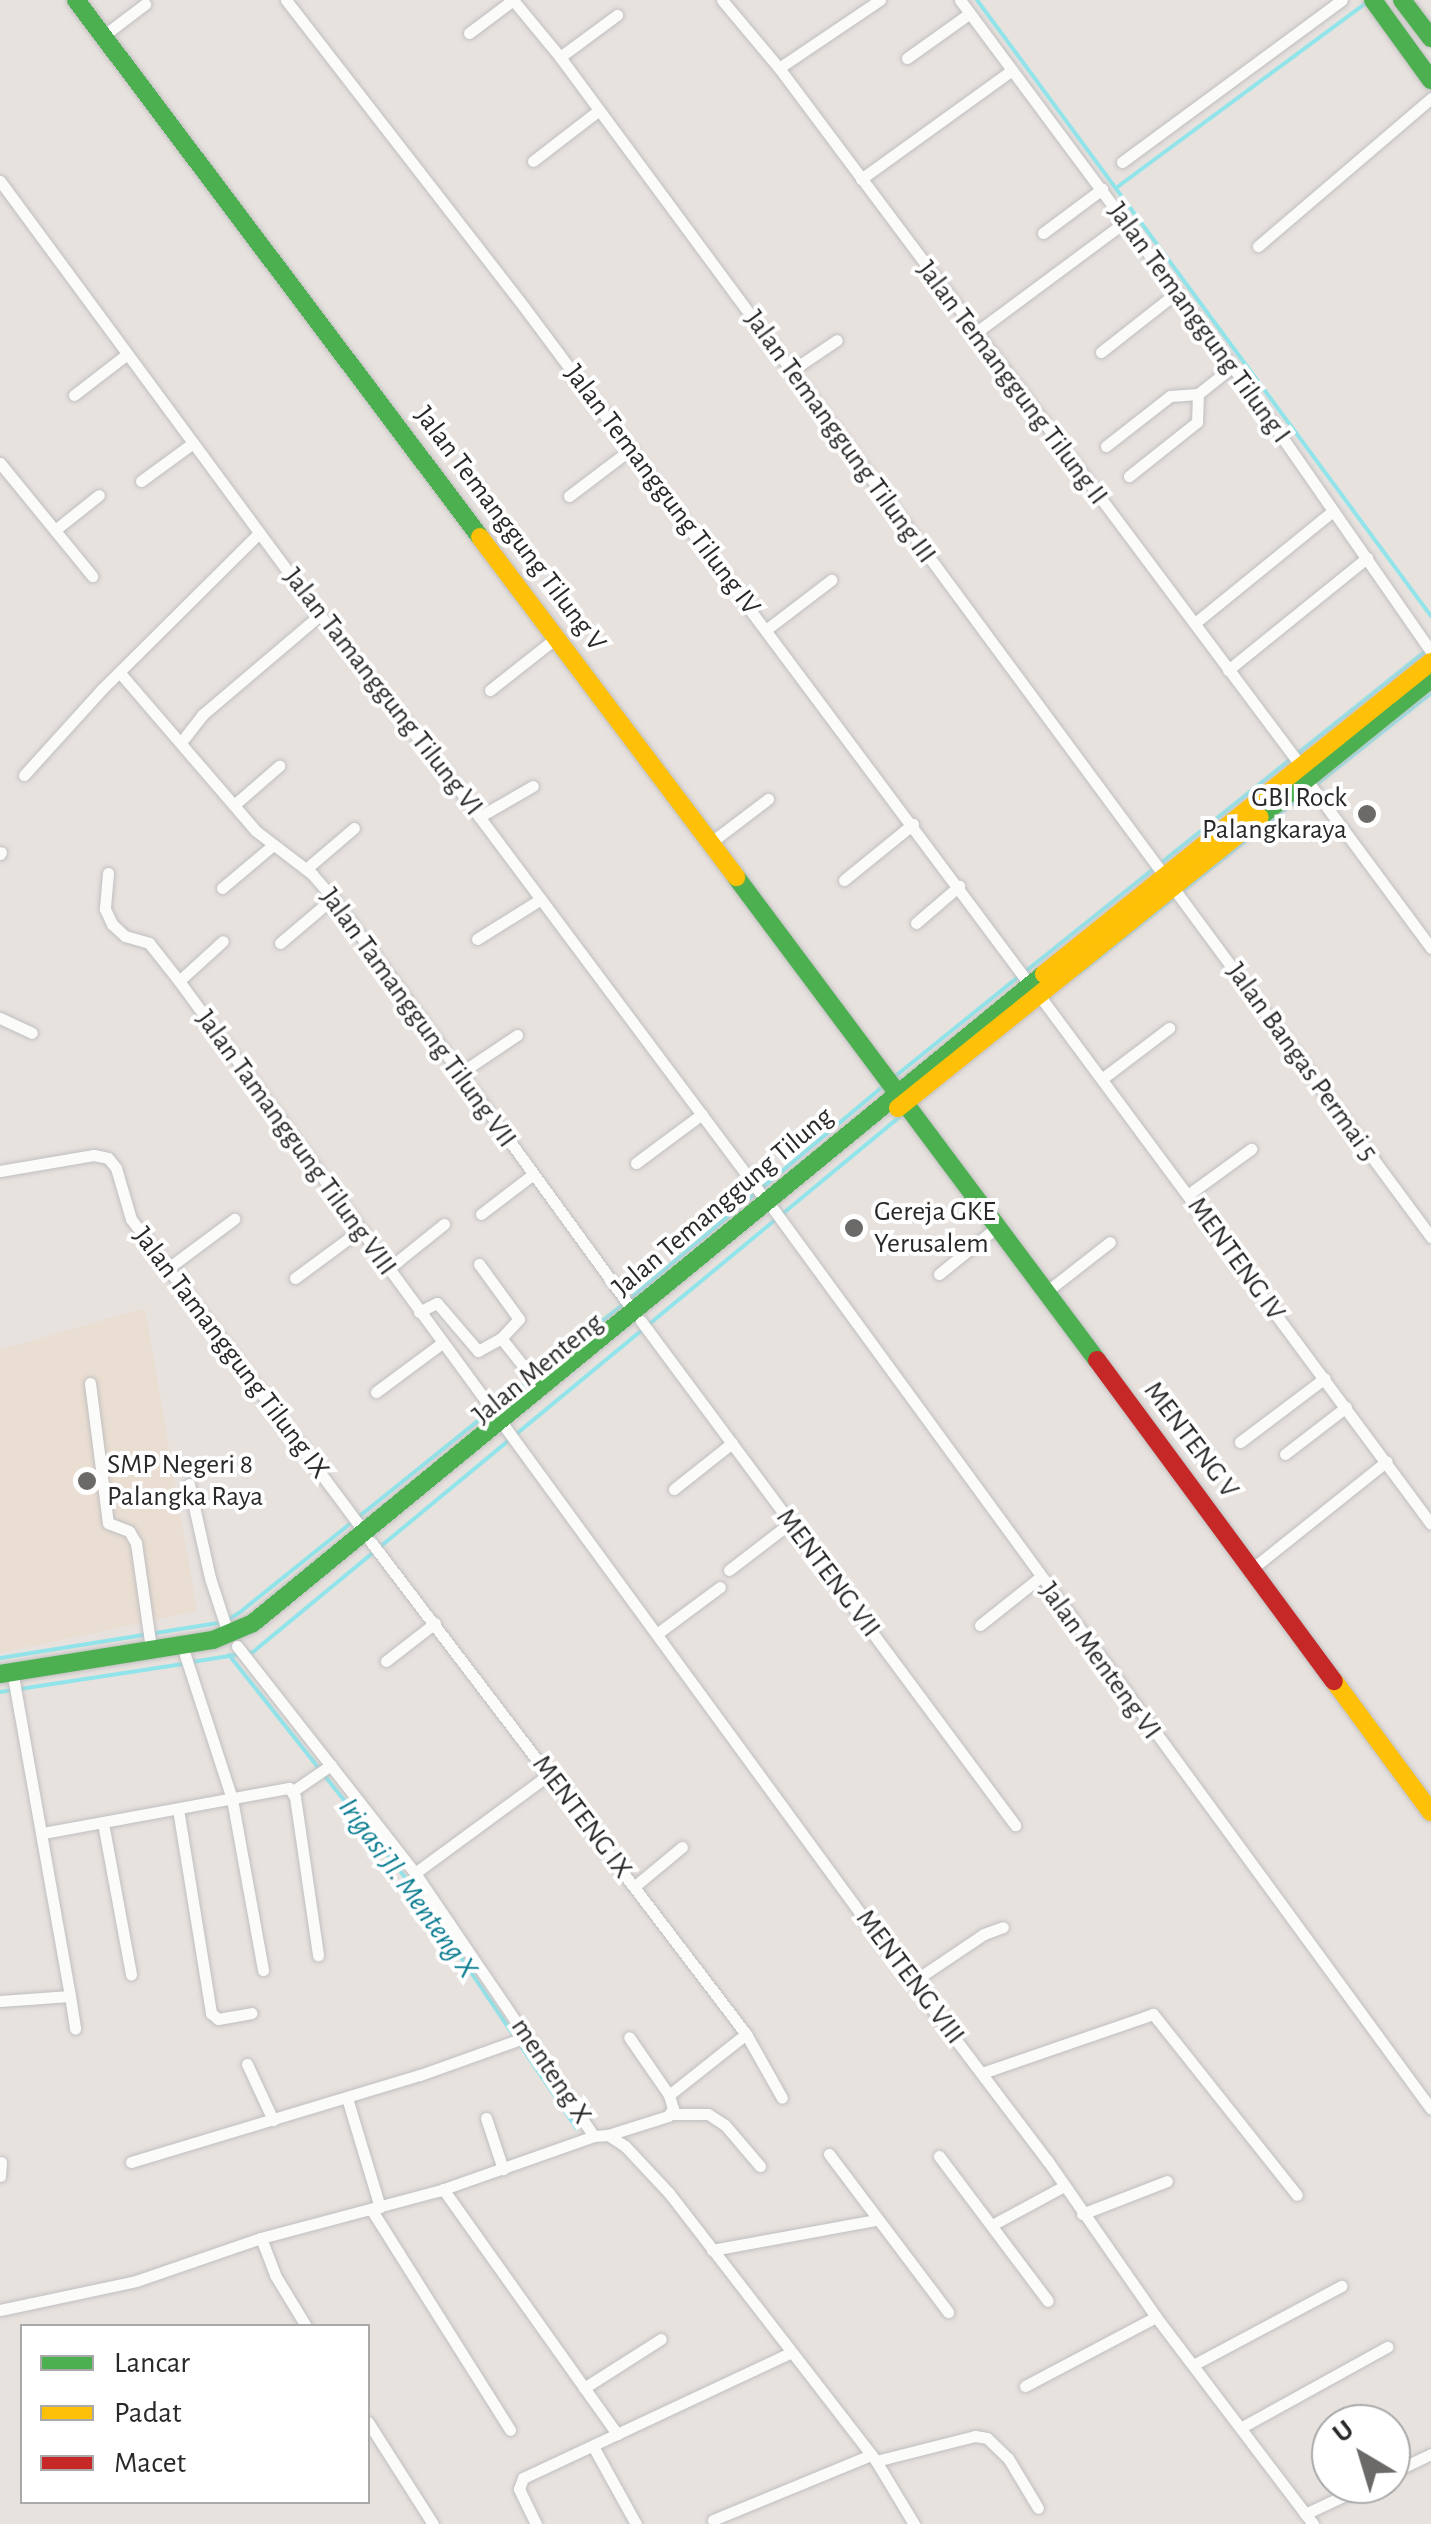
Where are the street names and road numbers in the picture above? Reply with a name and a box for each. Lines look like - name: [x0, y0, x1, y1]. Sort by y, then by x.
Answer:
- street label: Jalan Temanggung Tilung I: [1100, 196, 1298, 450]
- street label: Jalan Temanggung Tilung II: [909, 254, 1115, 512]
- street label: Jalan Temanggung Tilung III: [737, 304, 943, 570]
- street label: Jalan Temanggung Tilung IV: [557, 358, 767, 622]
- street label: Jalan Temanggung Tilung V: [407, 400, 613, 658]
- street label: Jalan Tamanggung Tilung VI: [276, 561, 490, 823]
- street label: Jalan Tamanggung Tilung VII: [313, 882, 523, 1154]
- street label: Jalan Bangas Permai 5: [1219, 956, 1385, 1168]
- street label: Jalan Tamanggung Tilung VIII: [188, 1004, 404, 1282]
- street label: Jalan Temanggung Tilung: [606, 1100, 840, 1304]
- street label: MENTENG IV: [1180, 1191, 1292, 1327]
- street label: Jalan Tamanggung Tilung IX: [126, 1221, 336, 1485]
- street label: Jalan Menteng: [466, 1306, 610, 1432]
- street label: MENTENG V: [1136, 1375, 1246, 1505]
- street label: MENTENG VII: [769, 1502, 887, 1644]
- street label: Jalan Menteng VI: [1032, 1576, 1168, 1746]
- street label: MENTENG IX: [525, 1749, 639, 1885]
- street label: MENTENG VIII: [848, 1903, 972, 2051]
- street label: menteng X: [503, 2012, 599, 2130]

